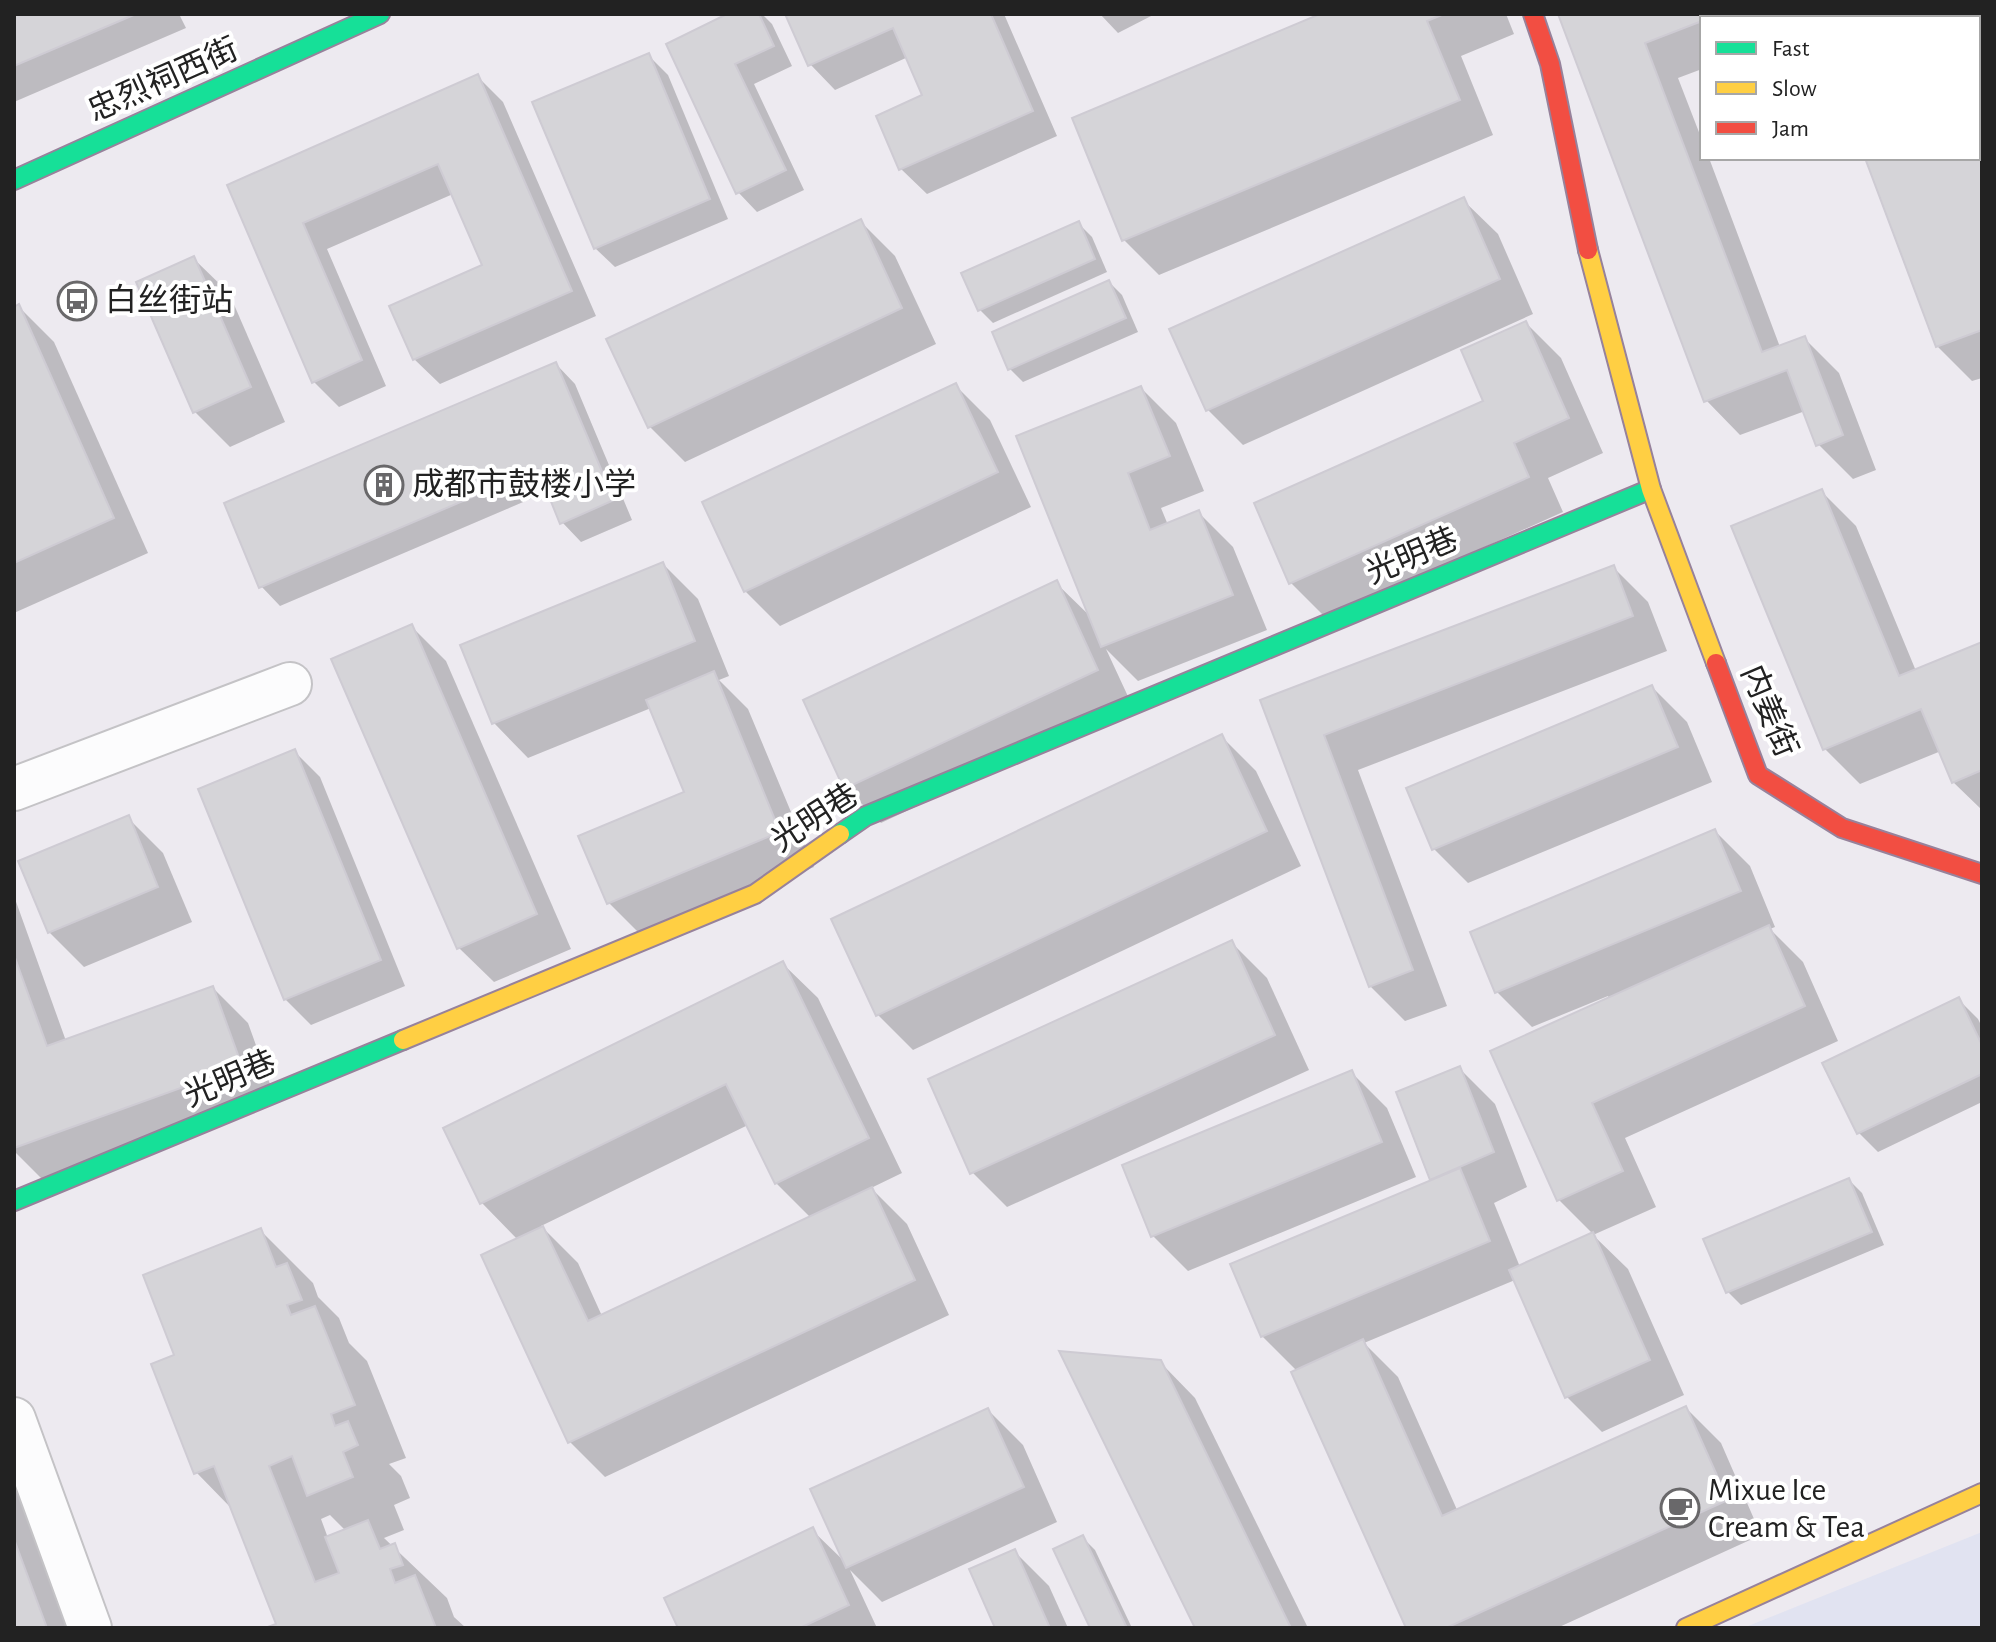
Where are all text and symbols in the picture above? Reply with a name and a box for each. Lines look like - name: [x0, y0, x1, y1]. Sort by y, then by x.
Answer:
- legend: [1700, 16, 1980, 160]
- street label: 忠烈祠西街: [83, 32, 243, 127]
- text: Fast: [1772, 37, 1810, 61]
- text: Slow: [1772, 77, 1817, 101]
- text: Jam: [1772, 117, 1809, 141]
- bus stop icon: 白丝街站: [56, 280, 98, 322]
- place label: 白丝街站: [105, 283, 233, 317]
- building icon: 成都市鼓楼小学: [363, 464, 405, 506]
- place label: 成都市鼓楼小学: [412, 467, 636, 501]
- street label: 光明巷: [1361, 522, 1462, 589]
- street label: 内姜街: [1736, 660, 1804, 761]
- street label: 光明巷: [765, 778, 864, 858]
- street label: 光明巷: [179, 1045, 280, 1112]
- place label: Mixue Ice Cream & Tea: [1708, 1474, 1865, 1543]
- cafe icon: Mixue Ice Cream & Tea: [1659, 1487, 1701, 1529]

